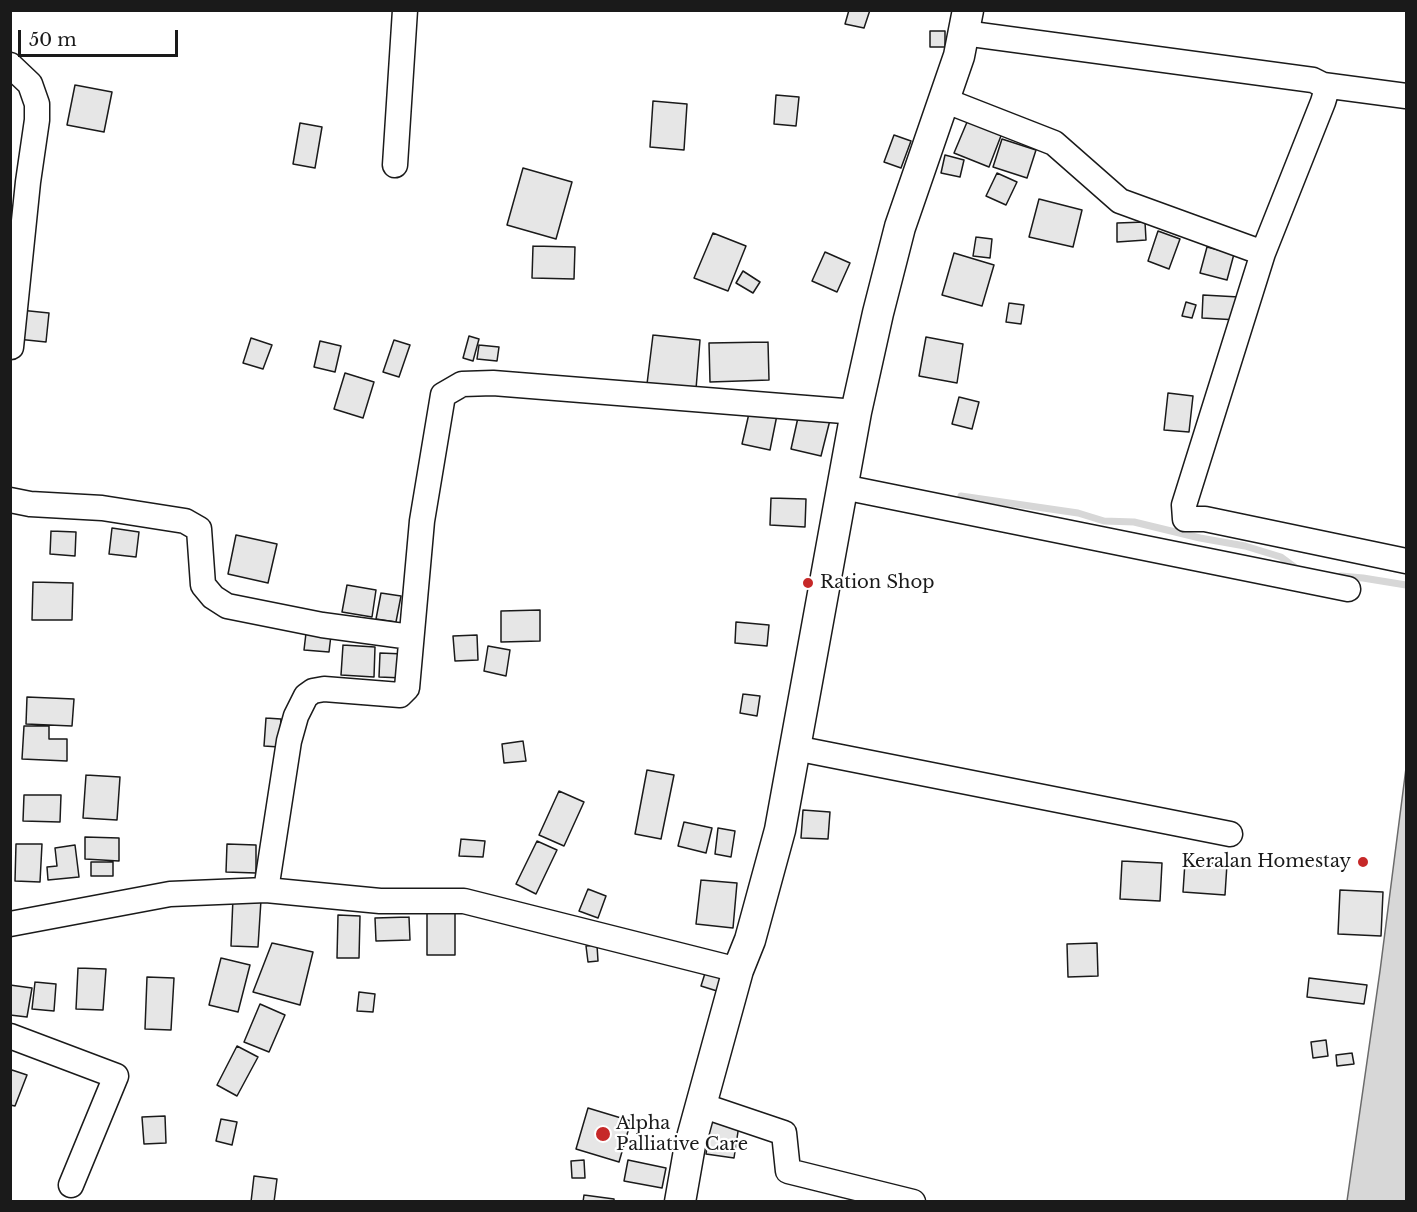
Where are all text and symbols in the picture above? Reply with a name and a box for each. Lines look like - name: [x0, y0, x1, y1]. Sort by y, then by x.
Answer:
- scale bar: [21, 18, 182, 56]
- text: 50 m: [29, 29, 77, 51]
- place label: Ration Shop: [820, 572, 934, 594]
- marker: Ration Shop: [801, 576, 815, 590]
- place label: Keralan Homestay: [1181, 851, 1351, 873]
- marker: Keralan Homestay: [1356, 855, 1370, 869]
- place label: Alpha Palliative Care: [616, 1113, 748, 1156]
- marker: Alpha Palliative Care: [594, 1125, 612, 1143]

